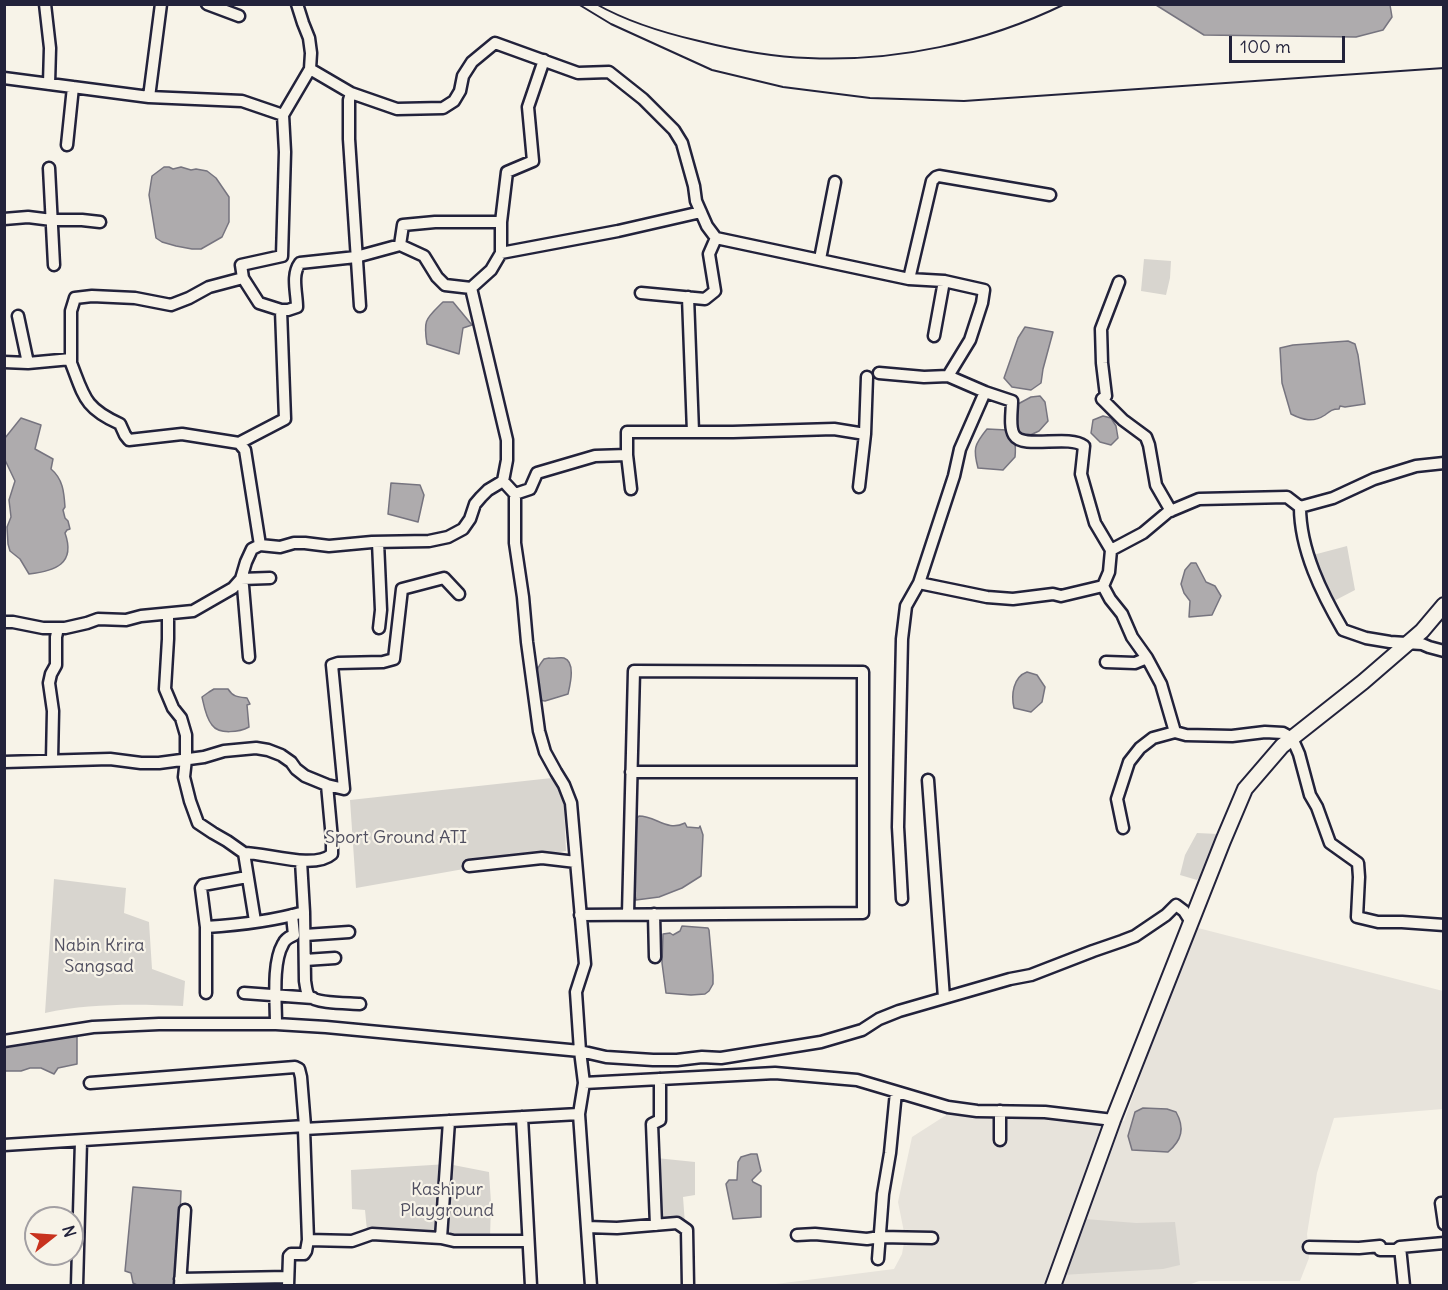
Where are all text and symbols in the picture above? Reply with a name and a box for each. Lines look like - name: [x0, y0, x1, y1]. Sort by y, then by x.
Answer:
- scale bar: [1232, 24, 1348, 62]
- text: 100 m: [1240, 35, 1291, 58]
- park label: Sport Ground ATI: [325, 827, 467, 849]
- park label: Nabin Krira Sangsad: [53, 935, 145, 978]
- park label: Kashipur Playground: [400, 1179, 494, 1222]
- north arrow: [24, 1206, 84, 1266]
- text: N: [58, 1223, 80, 1240]

